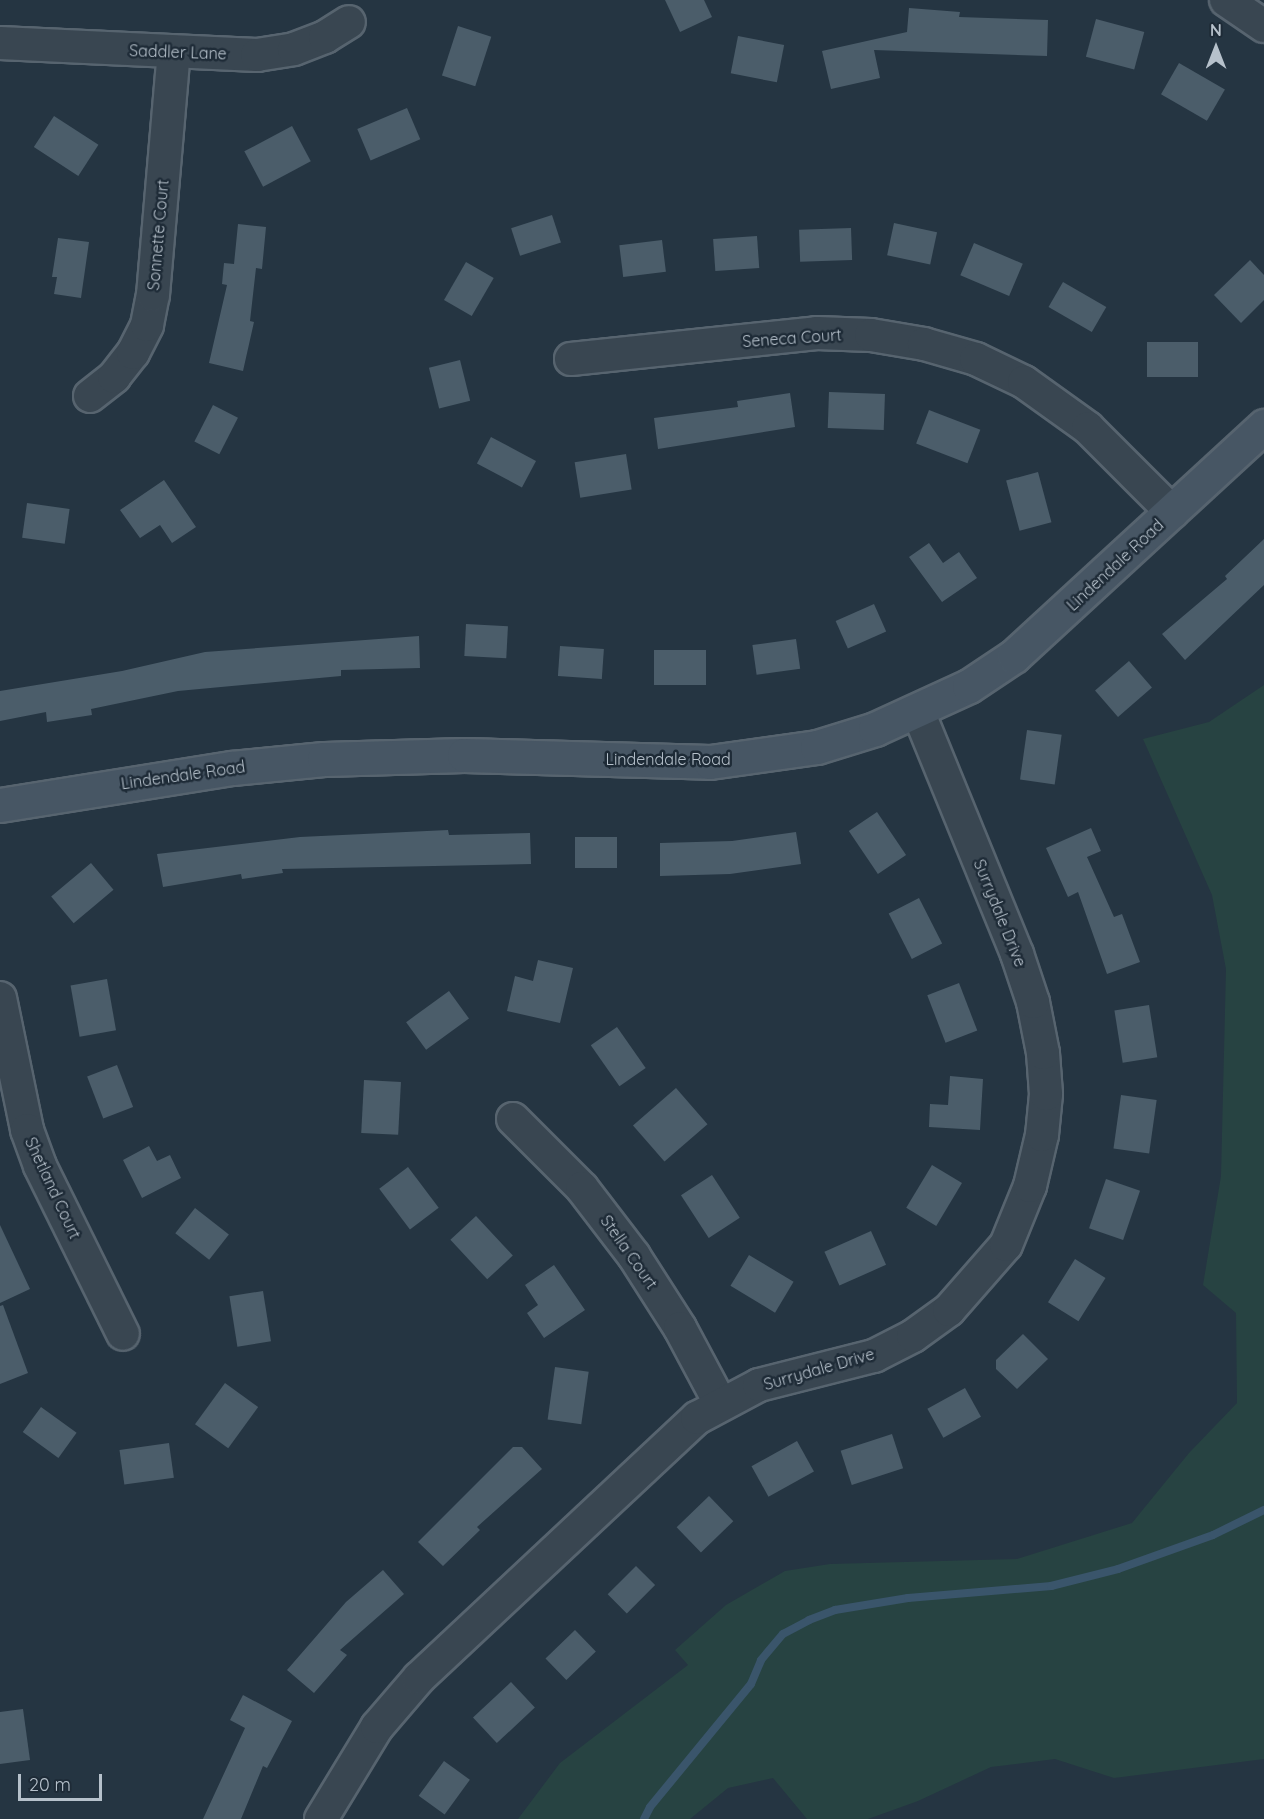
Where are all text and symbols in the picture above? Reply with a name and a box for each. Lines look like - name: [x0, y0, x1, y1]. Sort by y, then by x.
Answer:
- north arrow: [1186, 18, 1246, 78]
- text: N: [1210, 20, 1222, 40]
- street label: Saddler Lane: [129, 41, 227, 63]
- street label: Sonnette Court: [144, 179, 172, 291]
- street label: Seneca Court: [742, 325, 842, 351]
- street label: Lindendale Road: [1063, 515, 1167, 615]
- street label: Lindendale Road: [605, 749, 731, 769]
- street label: Lindendale Road: [120, 757, 246, 793]
- street label: Surrydale Drive: [970, 856, 1030, 970]
- street label: Shetland Court: [21, 1134, 85, 1242]
- street label: Stella Court: [597, 1211, 661, 1293]
- street label: Surrydale Drive: [761, 1344, 877, 1394]
- scale bar: [21, 1762, 105, 1800]
- text: 20 m: [29, 1773, 71, 1796]

